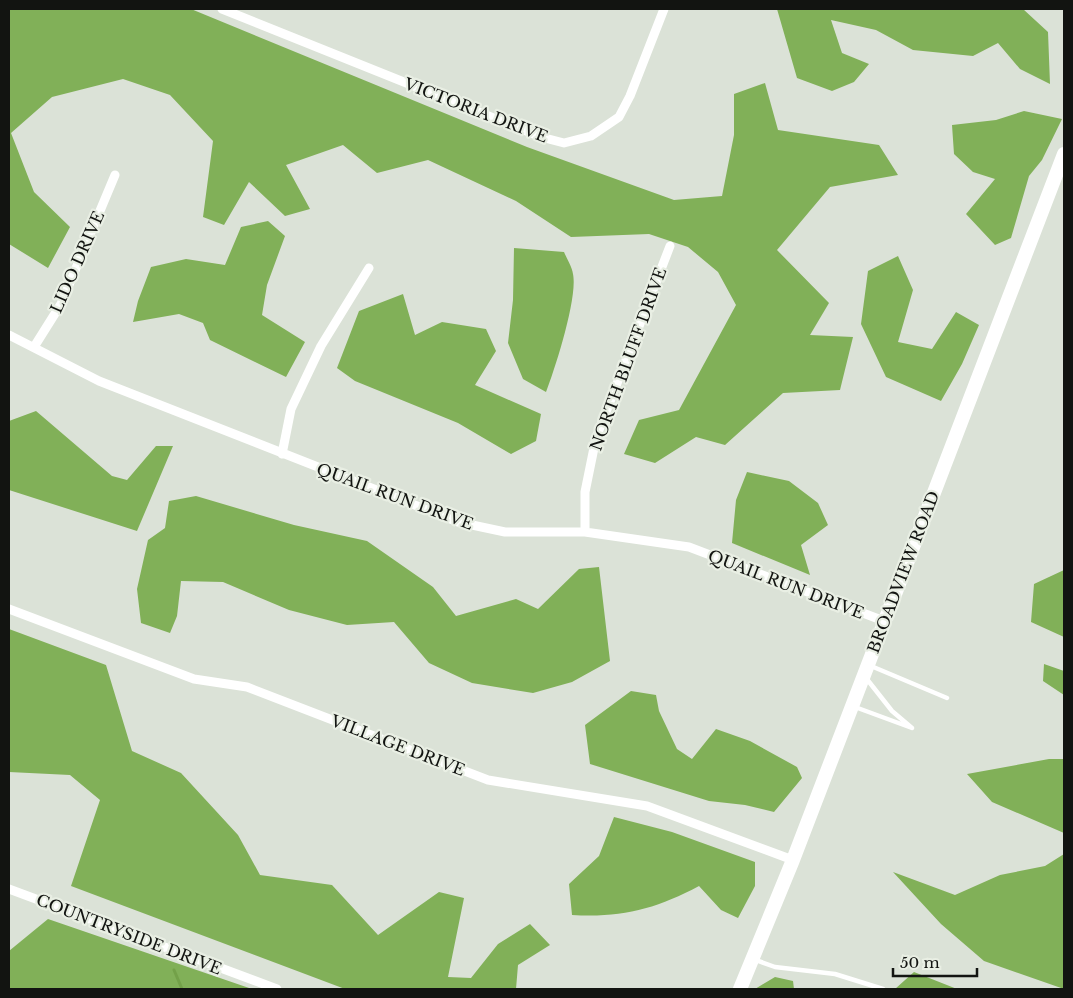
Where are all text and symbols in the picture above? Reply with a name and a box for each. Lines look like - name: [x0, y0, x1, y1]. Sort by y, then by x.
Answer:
- street label: VICTORIA DRIVE: [400, 73, 551, 147]
- street label: LIDO DRIVE: [46, 208, 108, 316]
- street label: NORTH BLUFF DRIVE: [585, 265, 671, 453]
- street label: QUAIL RUN DRIVE: [314, 458, 476, 534]
- street label: BROADVIEW ROAD: [863, 488, 943, 656]
- street label: QUAIL RUN DRIVE: [705, 545, 867, 623]
- street label: VILLAGE DRIVE: [327, 710, 468, 780]
- street label: COUNTRYSIDE DRIVE: [34, 889, 224, 979]
- scale bar: [893, 946, 977, 978]
- text: 50 m: [900, 953, 940, 972]

